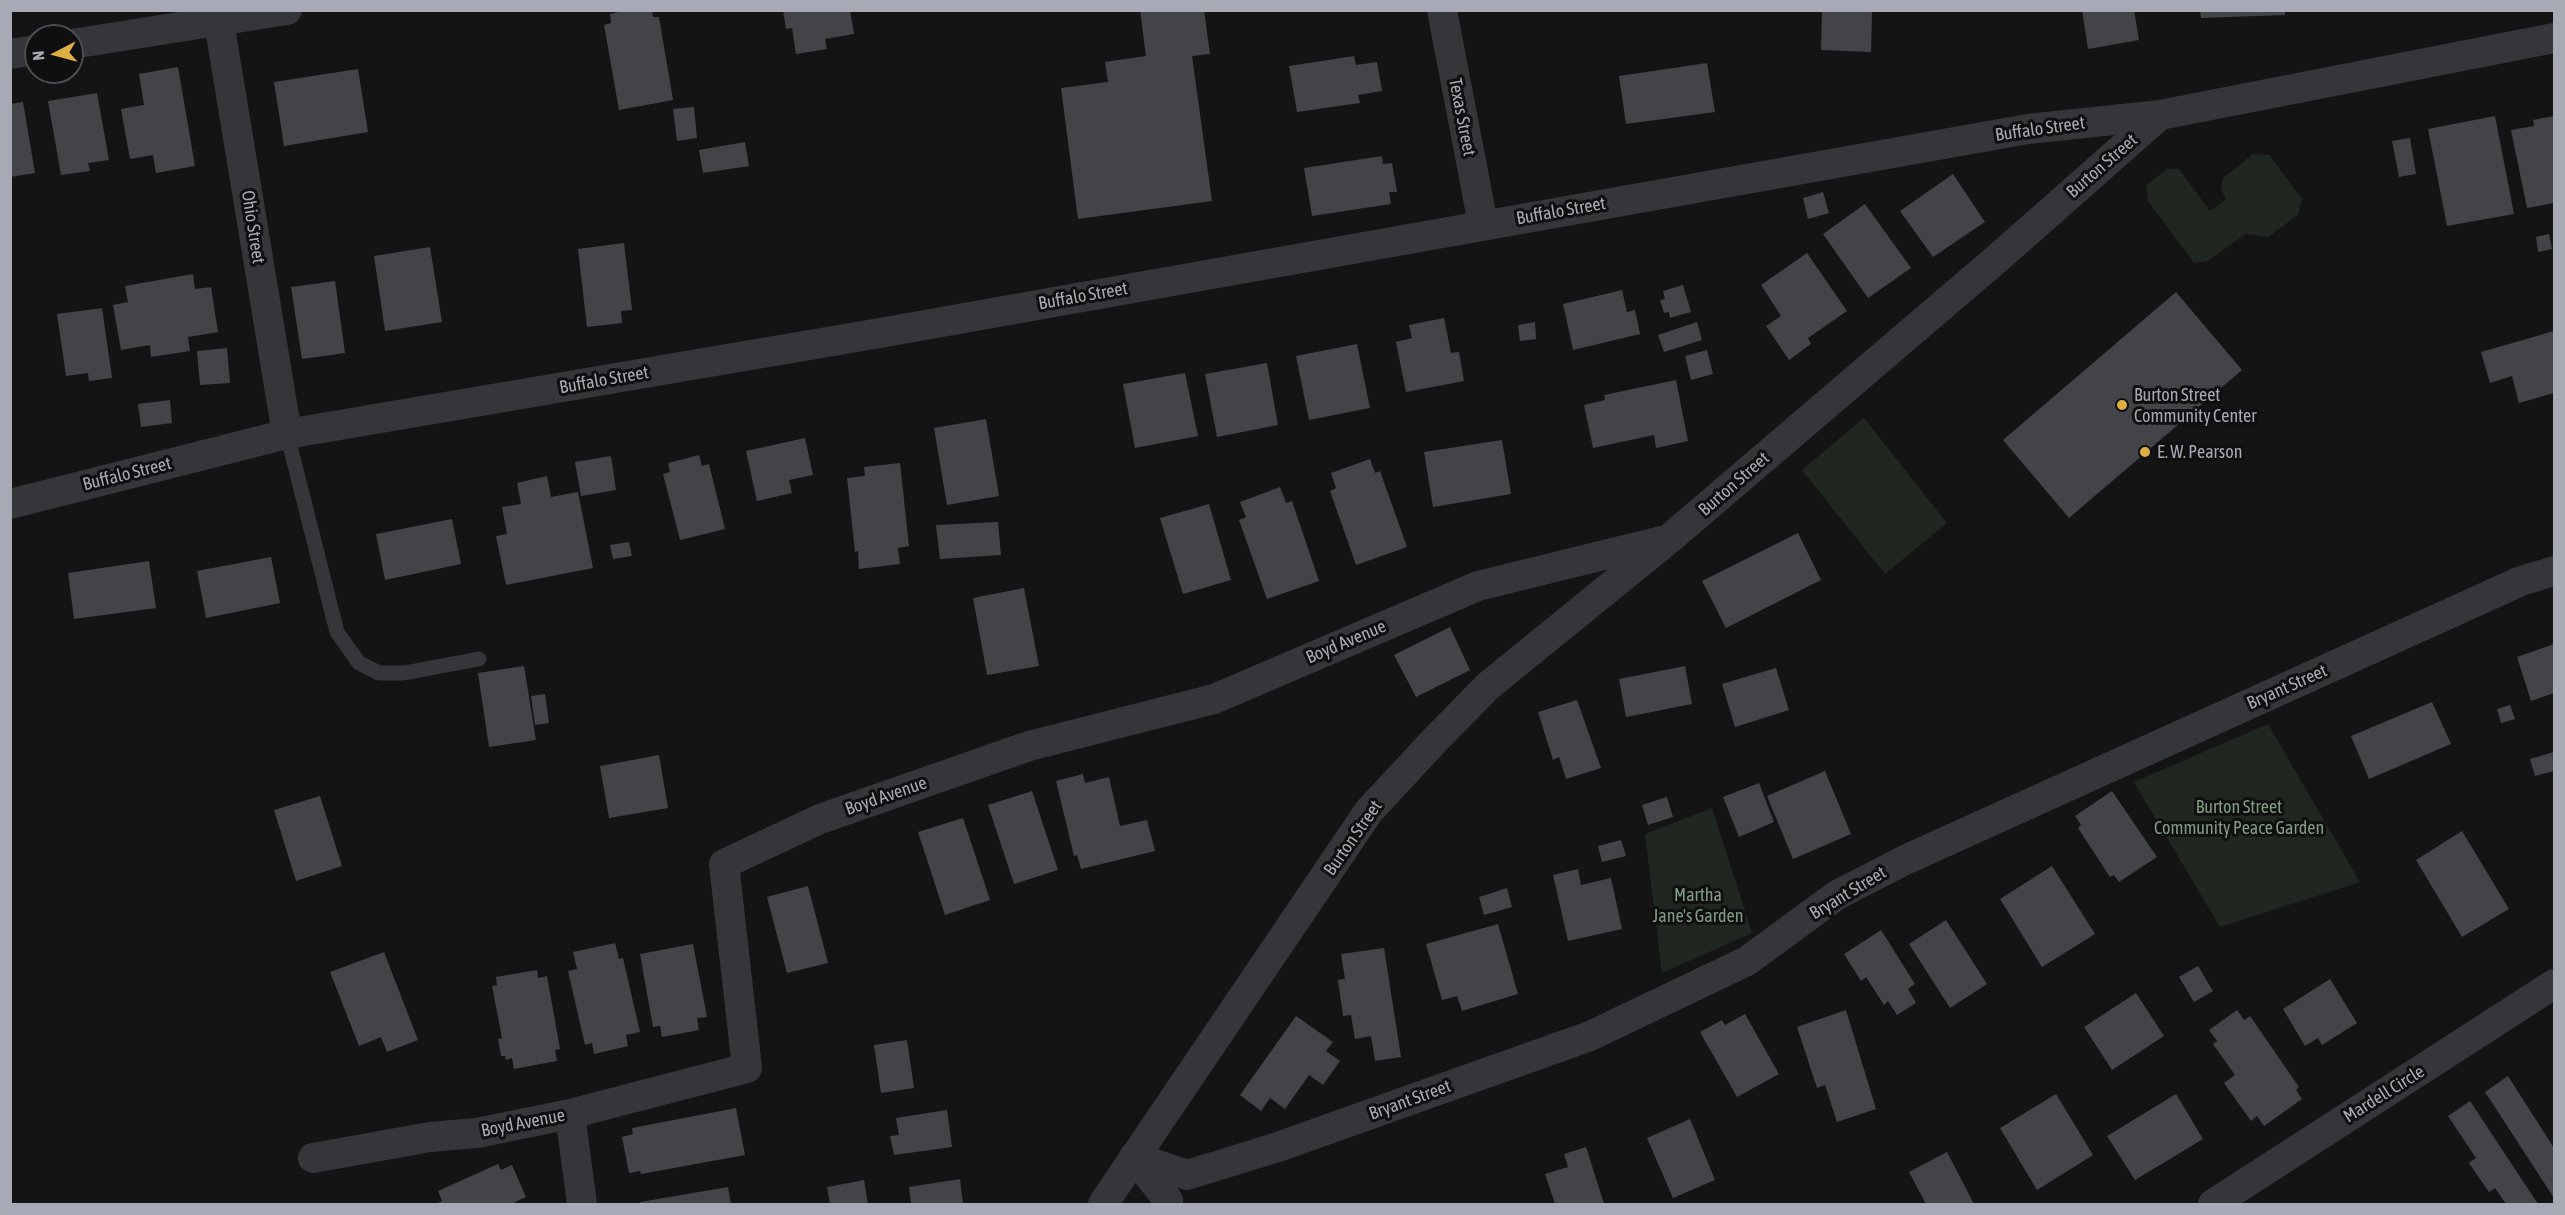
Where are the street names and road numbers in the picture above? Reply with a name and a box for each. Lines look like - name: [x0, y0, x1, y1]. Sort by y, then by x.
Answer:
- street label: Texas Street: [1444, 76, 1480, 158]
- street label: Buffalo Street: [1994, 112, 2086, 146]
- street label: Burton Street: [2062, 129, 2142, 203]
- street label: Ohio Street: [237, 189, 269, 265]
- street label: Buffalo Street: [1515, 193, 1607, 229]
- street label: Buffalo Street: [1037, 278, 1129, 314]
- street label: Buffalo Street: [558, 362, 650, 398]
- street label: Burton Street: [1694, 447, 1774, 521]
- street label: Buffalo Street: [81, 453, 173, 495]
- street label: Boyd Avenue: [1303, 615, 1389, 669]
- street label: Bryant Street: [2244, 660, 2330, 714]
- street label: Boyd Avenue: [842, 772, 930, 820]
- street label: Burton Street: [1319, 796, 1387, 880]
- street label: Bryant Street: [1806, 862, 1890, 924]
- street label: Mardell Circle: [2340, 1061, 2428, 1127]
- street label: Bryant Street: [1366, 1075, 1454, 1125]
- street label: Boyd Avenue: [479, 1104, 567, 1142]

